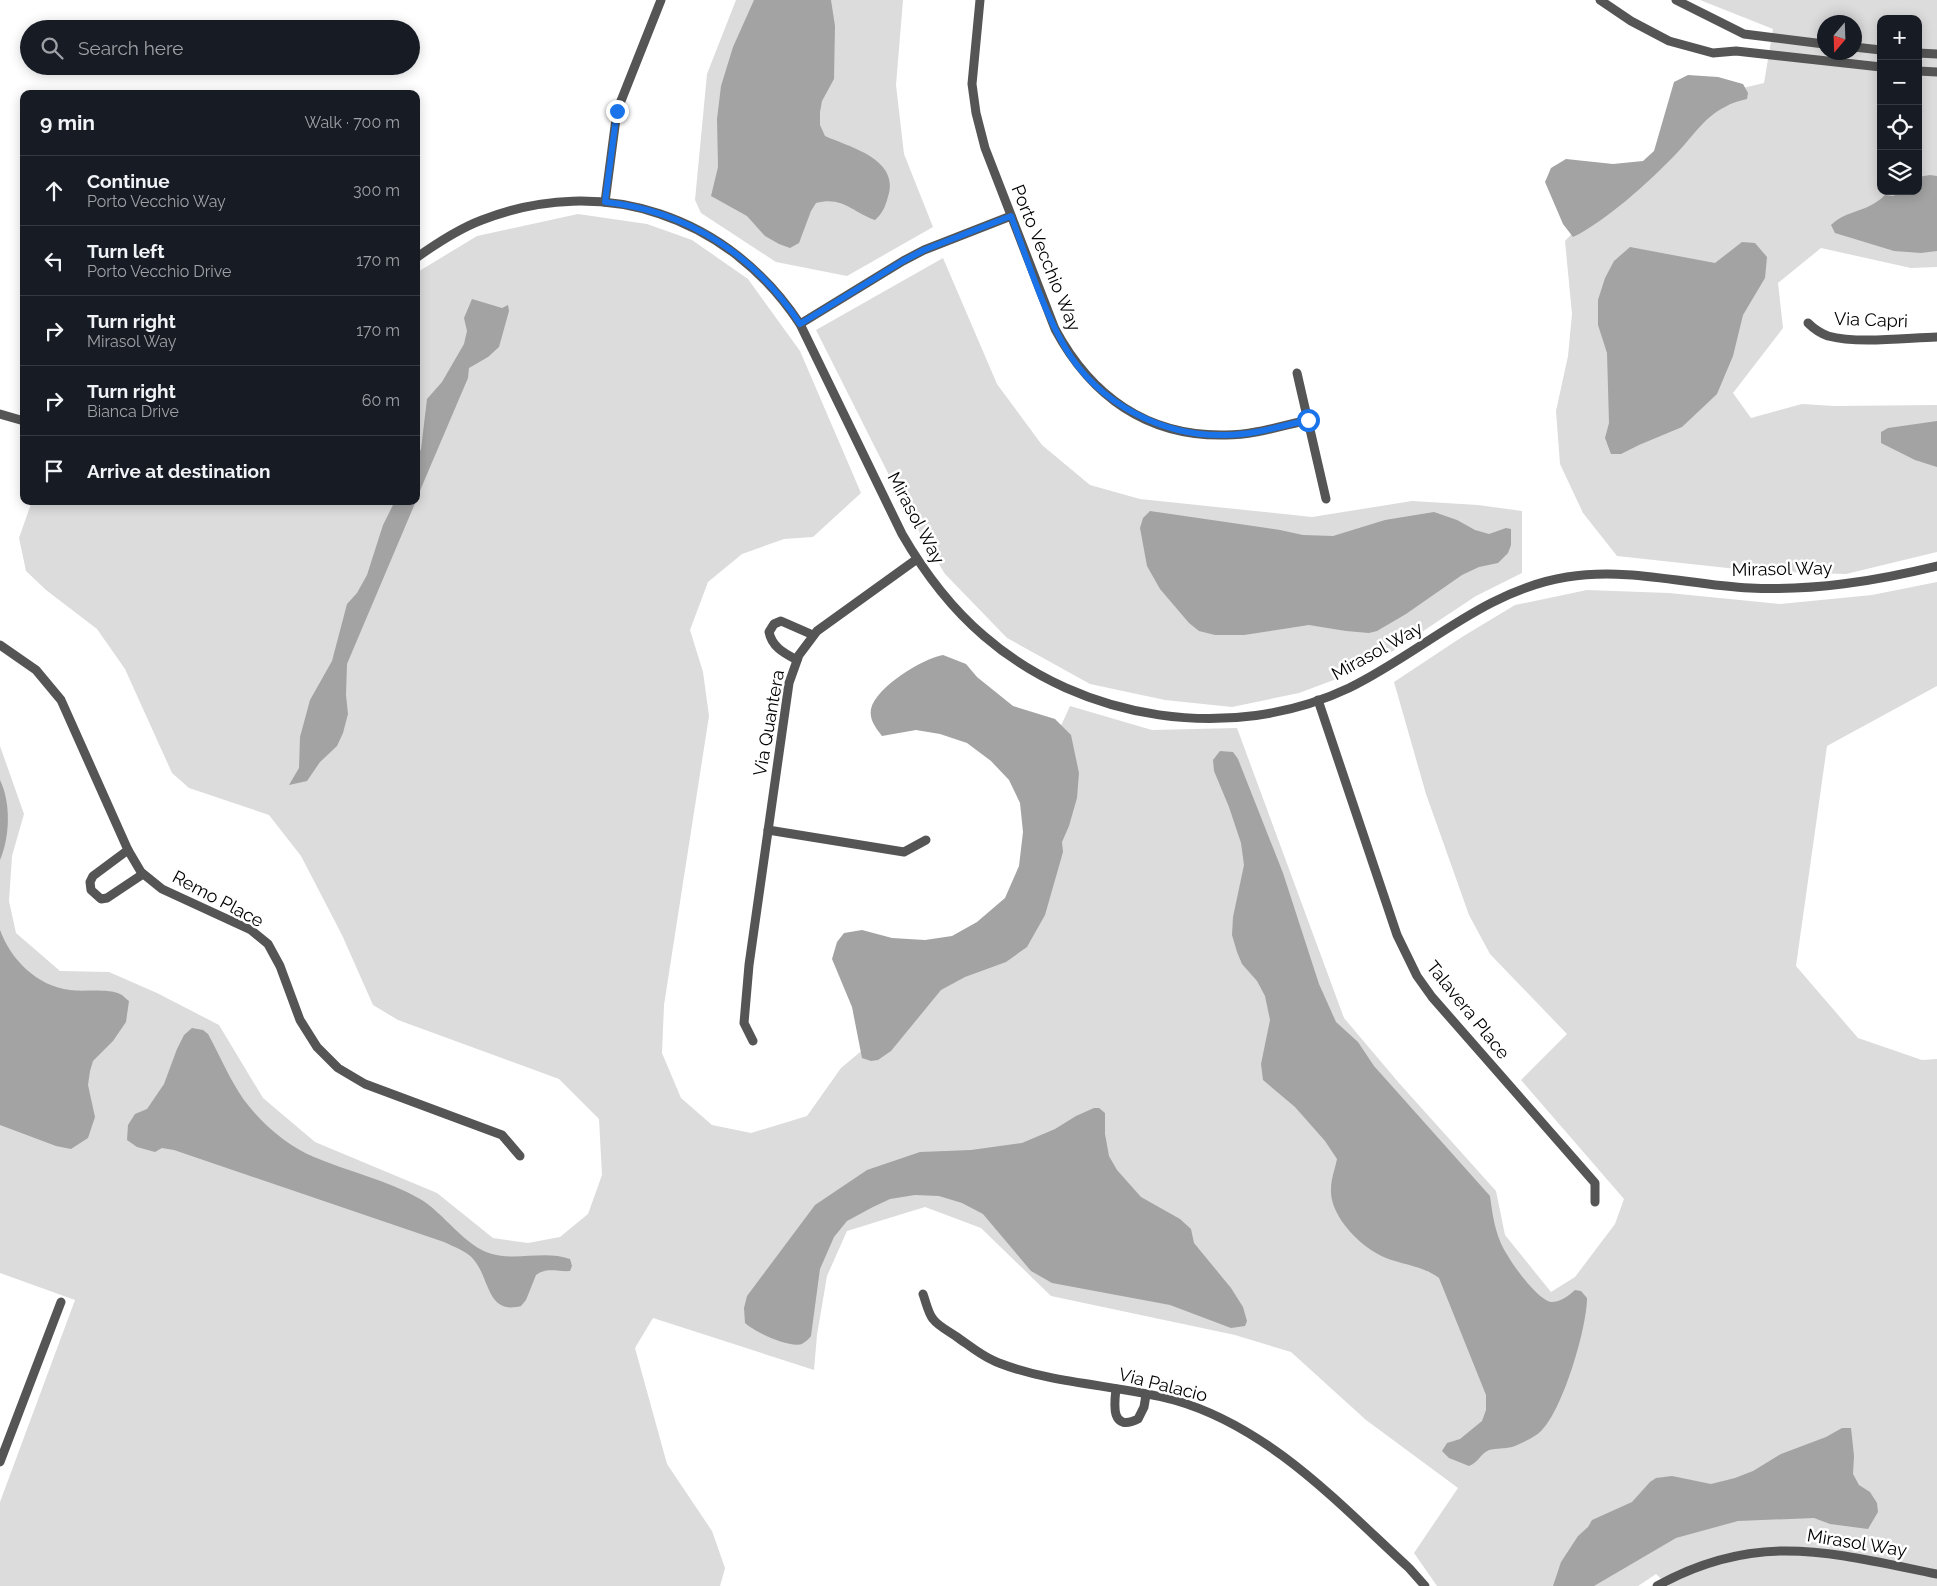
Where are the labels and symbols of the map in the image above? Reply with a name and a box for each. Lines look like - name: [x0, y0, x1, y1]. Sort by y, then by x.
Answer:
- north arrow: [1817, 15, 1862, 60]
- route end: [606, 100, 629, 123]
- street label: Porto Vecchio Way: [1007, 182, 1086, 334]
- street label: Via Capri: [1834, 308, 1908, 331]
- route start: [1297, 409, 1320, 432]
- street label: Mirasol Way: [884, 468, 949, 567]
- street label: Mirasol Way: [1731, 557, 1833, 580]
- street label: Mirasol Way: [1328, 617, 1426, 684]
- street label: Via Quantera: [749, 668, 788, 778]
- street label: Remo Place: [169, 866, 268, 932]
- street label: Talavera Place: [1422, 956, 1515, 1063]
- street label: Via Palacio: [1117, 1363, 1210, 1406]
- street label: Mirasol Way: [1806, 1524, 1909, 1561]

